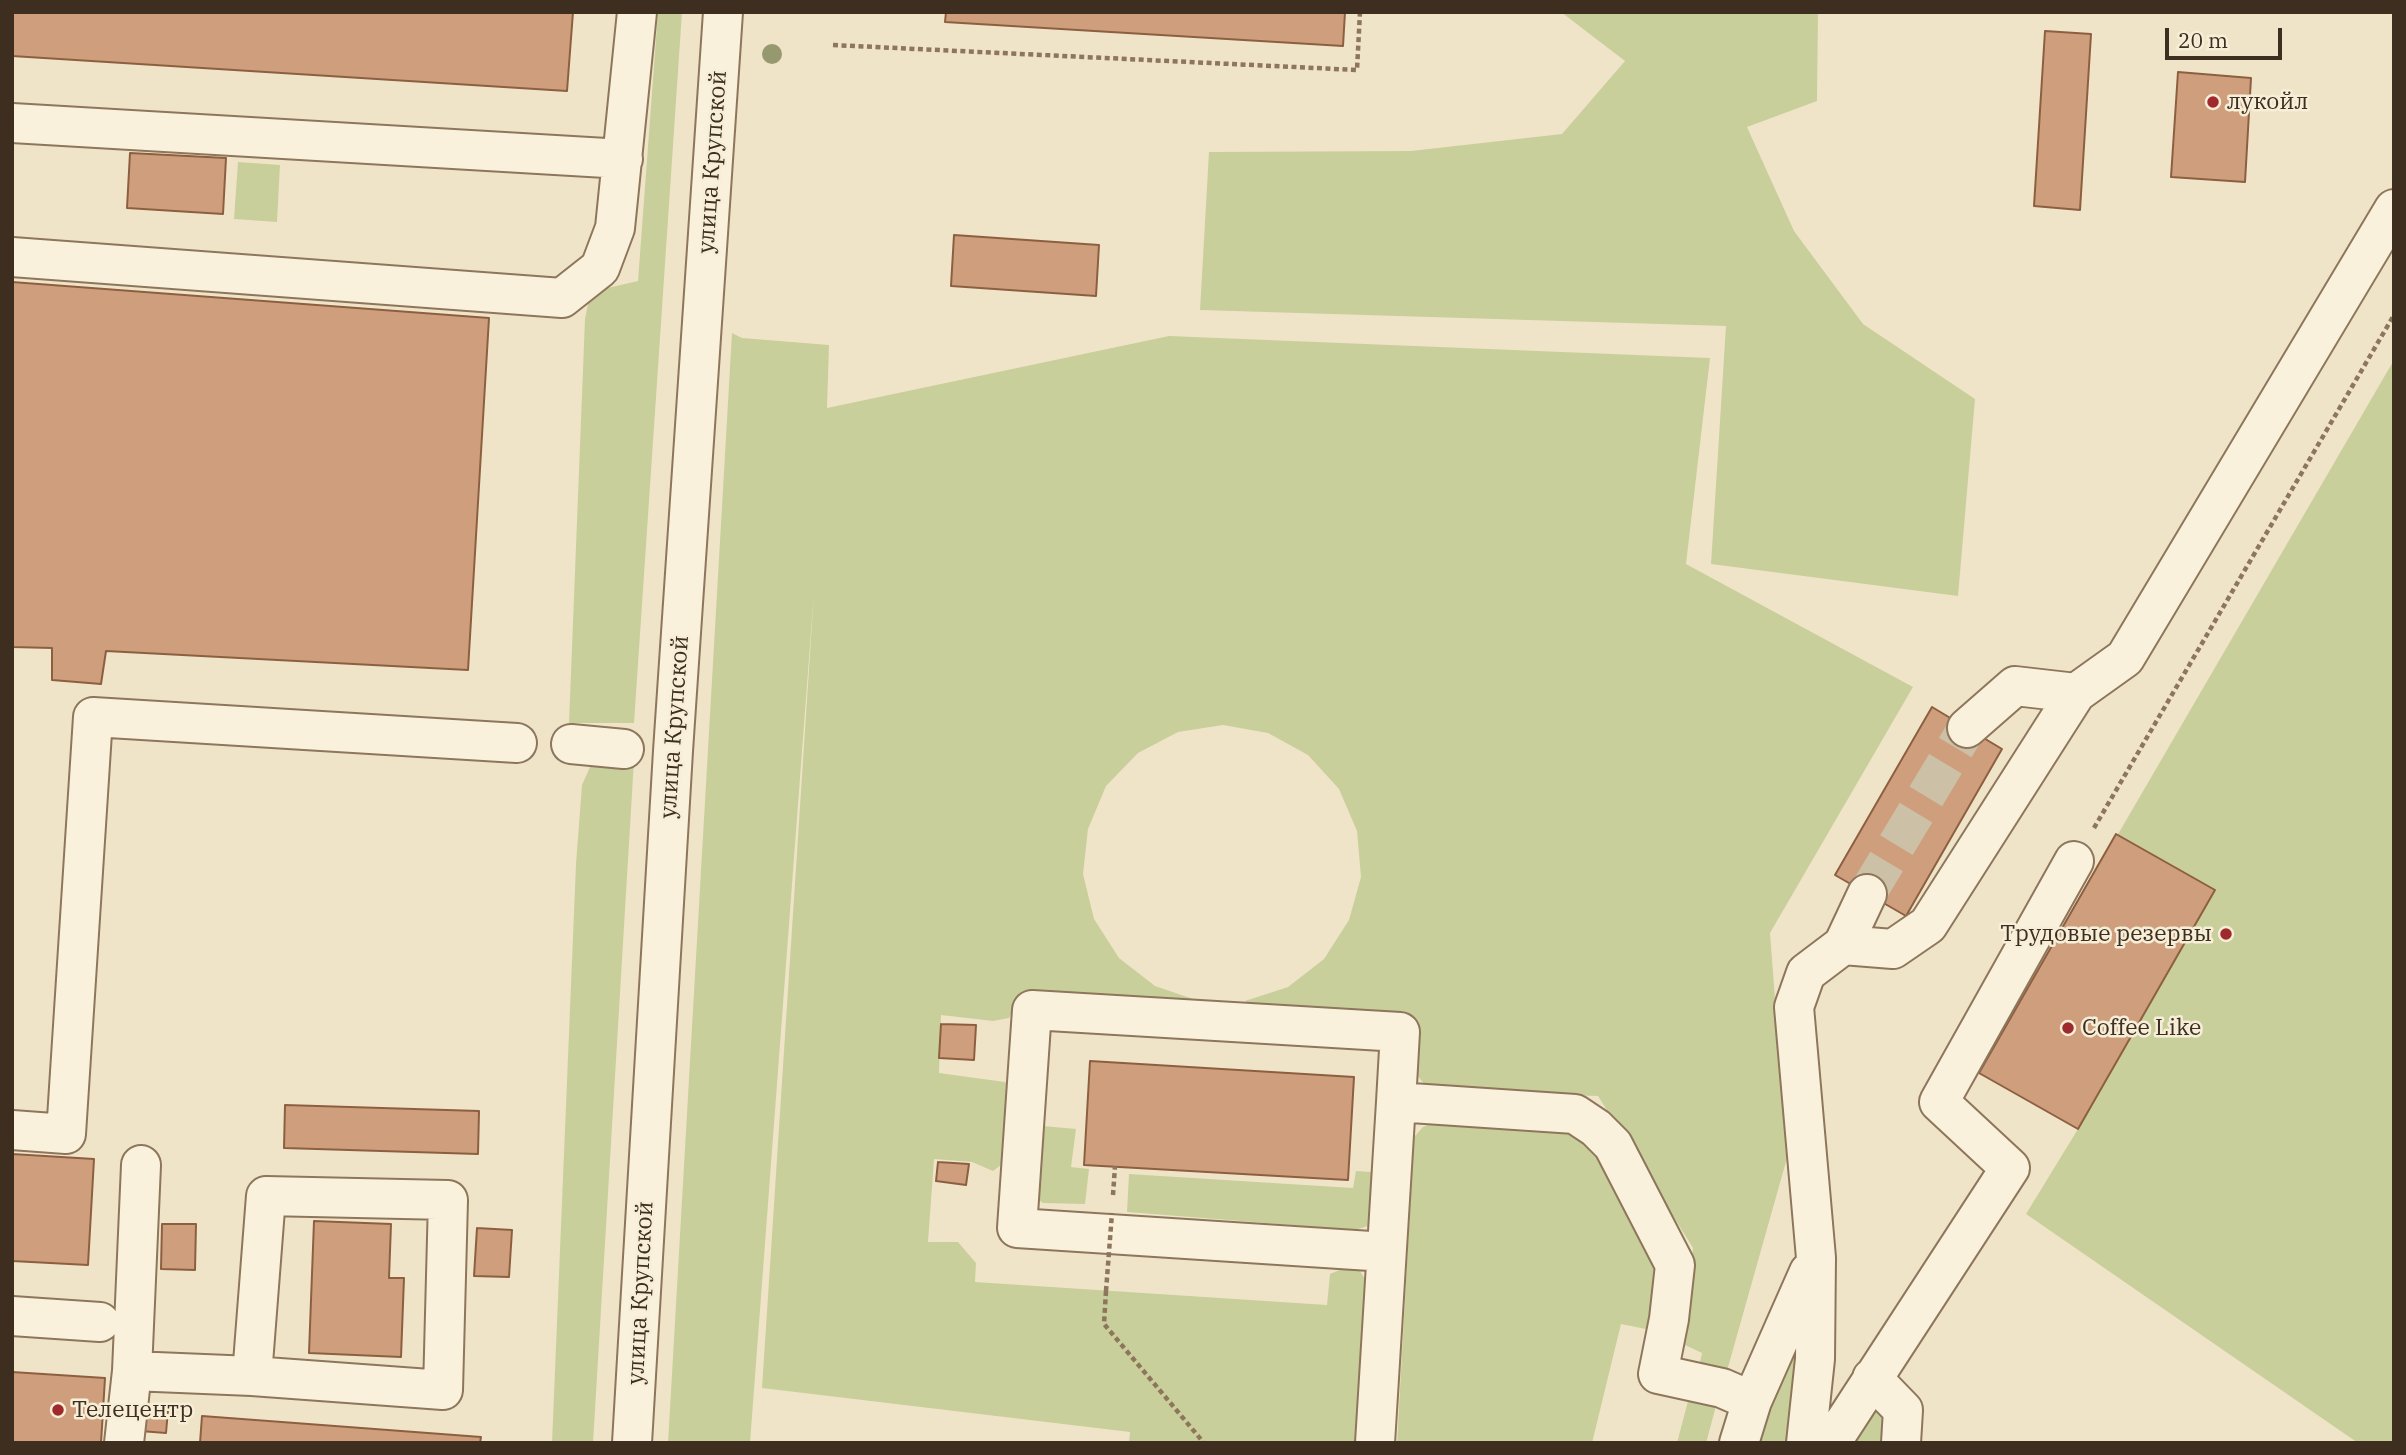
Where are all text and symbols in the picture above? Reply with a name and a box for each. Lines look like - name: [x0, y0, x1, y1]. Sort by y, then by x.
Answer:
- scale bar: [2168, 14, 2285, 58]
- text: 20 m: [2178, 26, 2228, 54]
- street label: улица Крупской: [693, 69, 733, 255]
- place label: лукойл: [2227, 88, 2308, 116]
- marker: лукойл: [2205, 94, 2221, 110]
- street label: улица Крупской: [655, 634, 695, 820]
- place label: Трудовые резервы: [2000, 920, 2212, 948]
- marker: Трудовые резервы: [2218, 926, 2234, 942]
- place label: Coffee Like: [2082, 1014, 2201, 1042]
- marker: Coffee Like: [2060, 1020, 2076, 1036]
- street label: улица Крупской: [622, 1201, 660, 1385]
- place label: Телецентр: [72, 1396, 193, 1424]
- marker: Телецентр: [50, 1402, 66, 1418]

